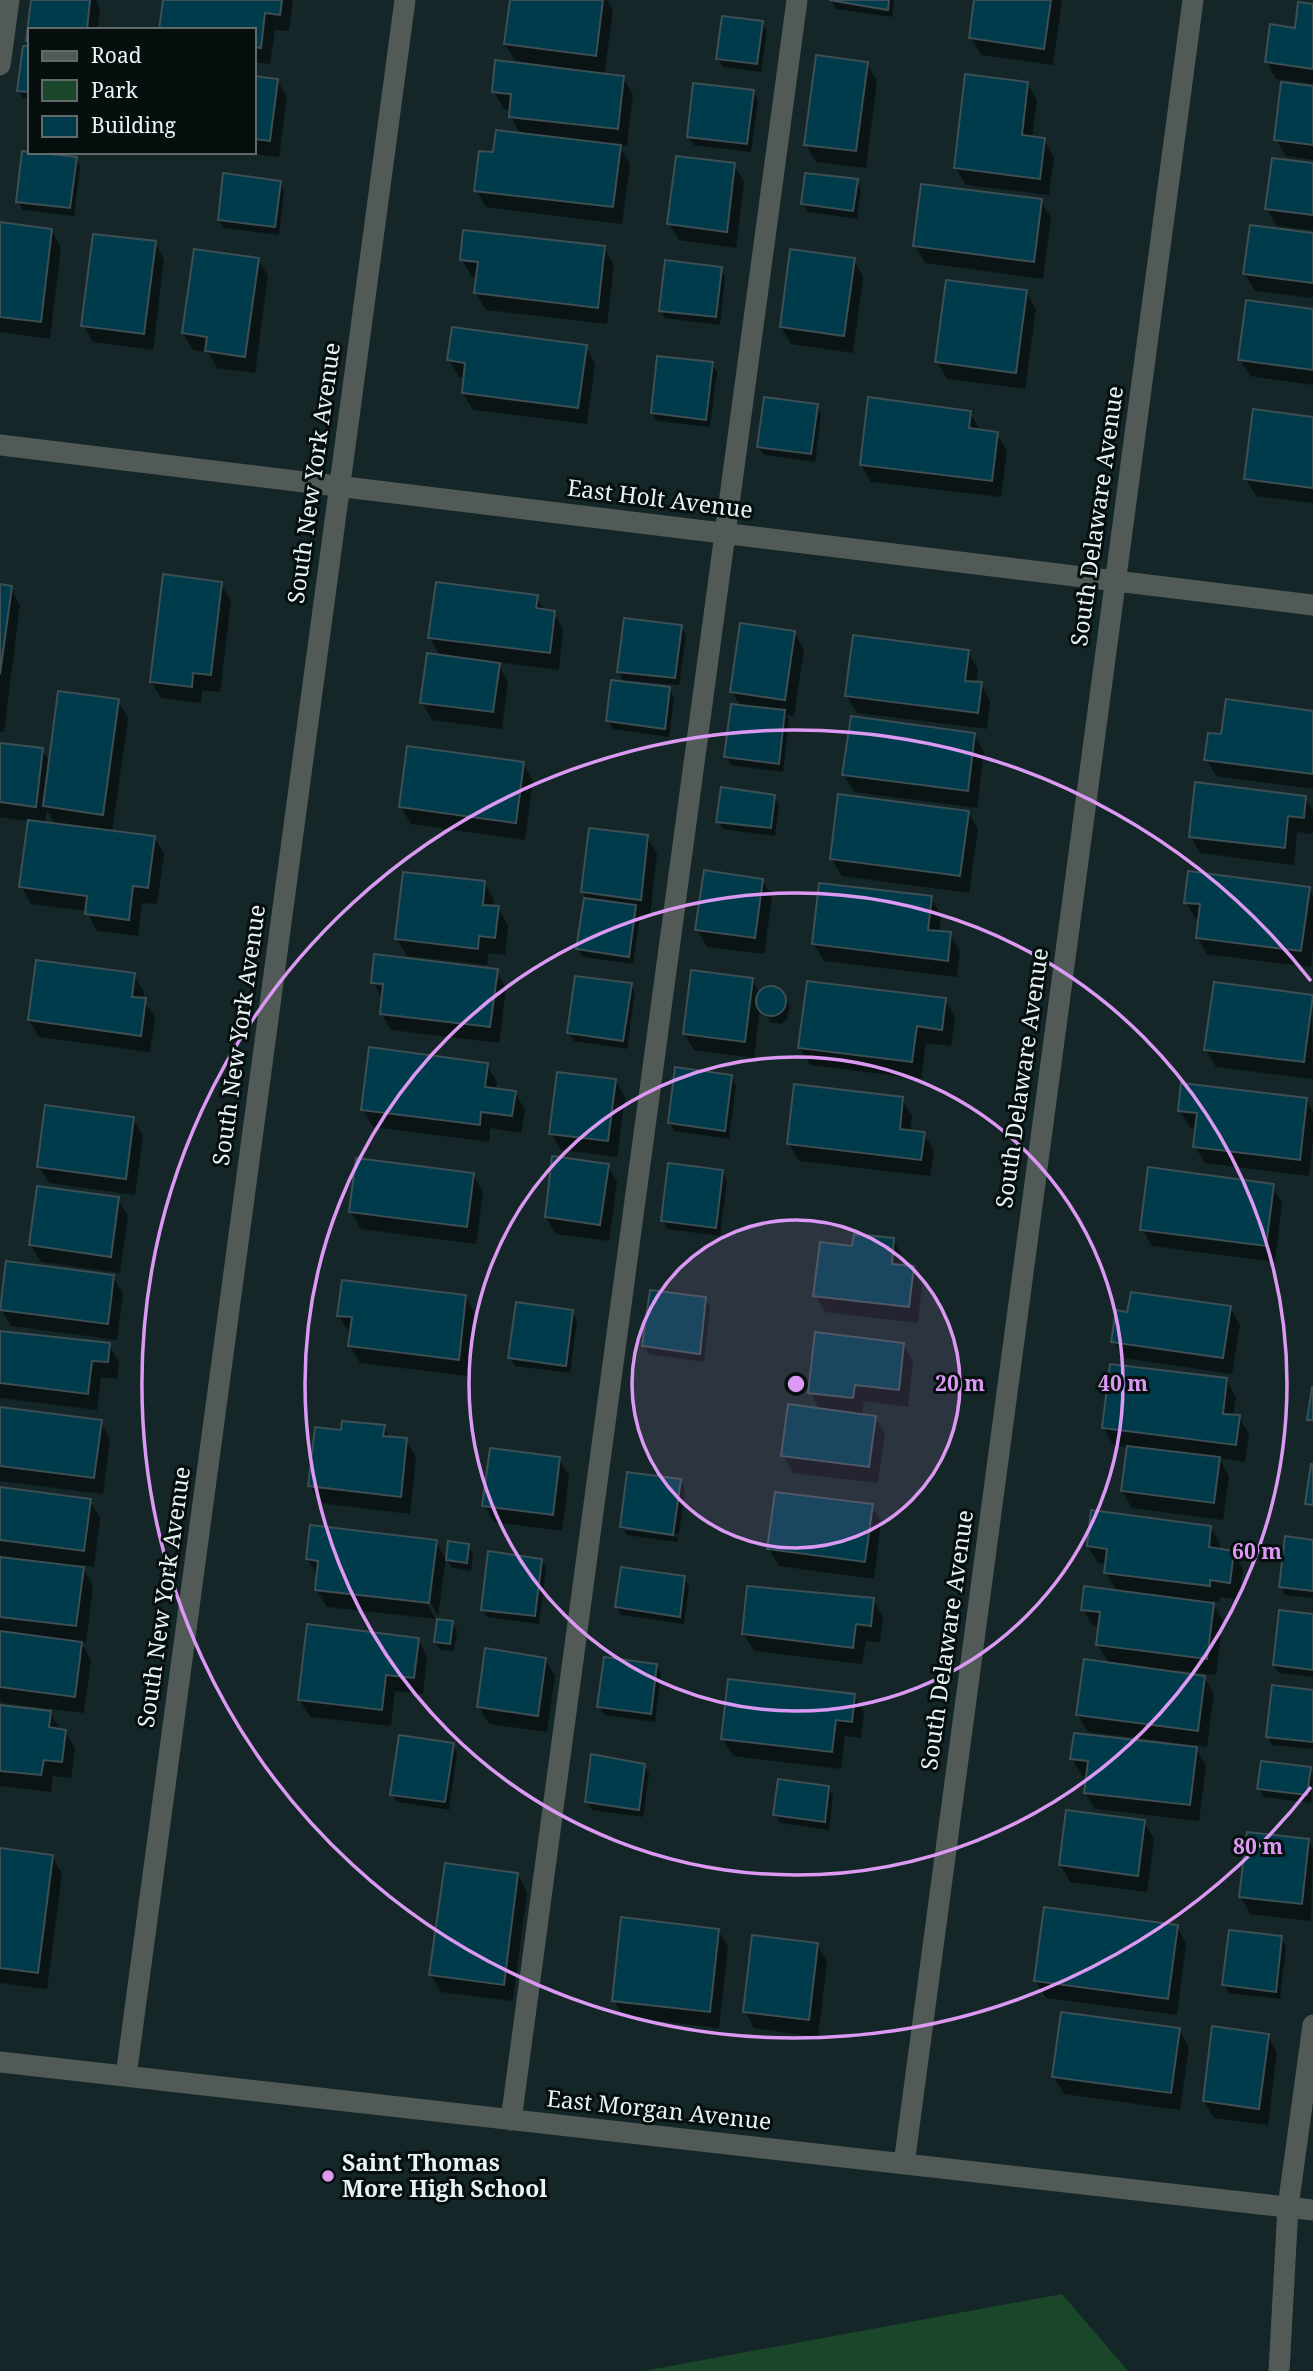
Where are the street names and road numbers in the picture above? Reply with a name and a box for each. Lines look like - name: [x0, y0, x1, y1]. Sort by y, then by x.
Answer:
- street label: South New York Avenue: [279, 340, 347, 605]
- street label: South Delaware Avenue: [1062, 384, 1130, 648]
- street label: East Holt Avenue: [566, 471, 755, 525]
- street label: South New York Avenue: [204, 902, 272, 1167]
- street label: South Delaware Avenue: [987, 946, 1055, 1210]
- street label: South New York Avenue: [129, 1464, 197, 1729]
- street label: South Delaware Avenue: [912, 1508, 980, 1772]
- street label: East Morgan Avenue: [545, 2081, 773, 2137]

